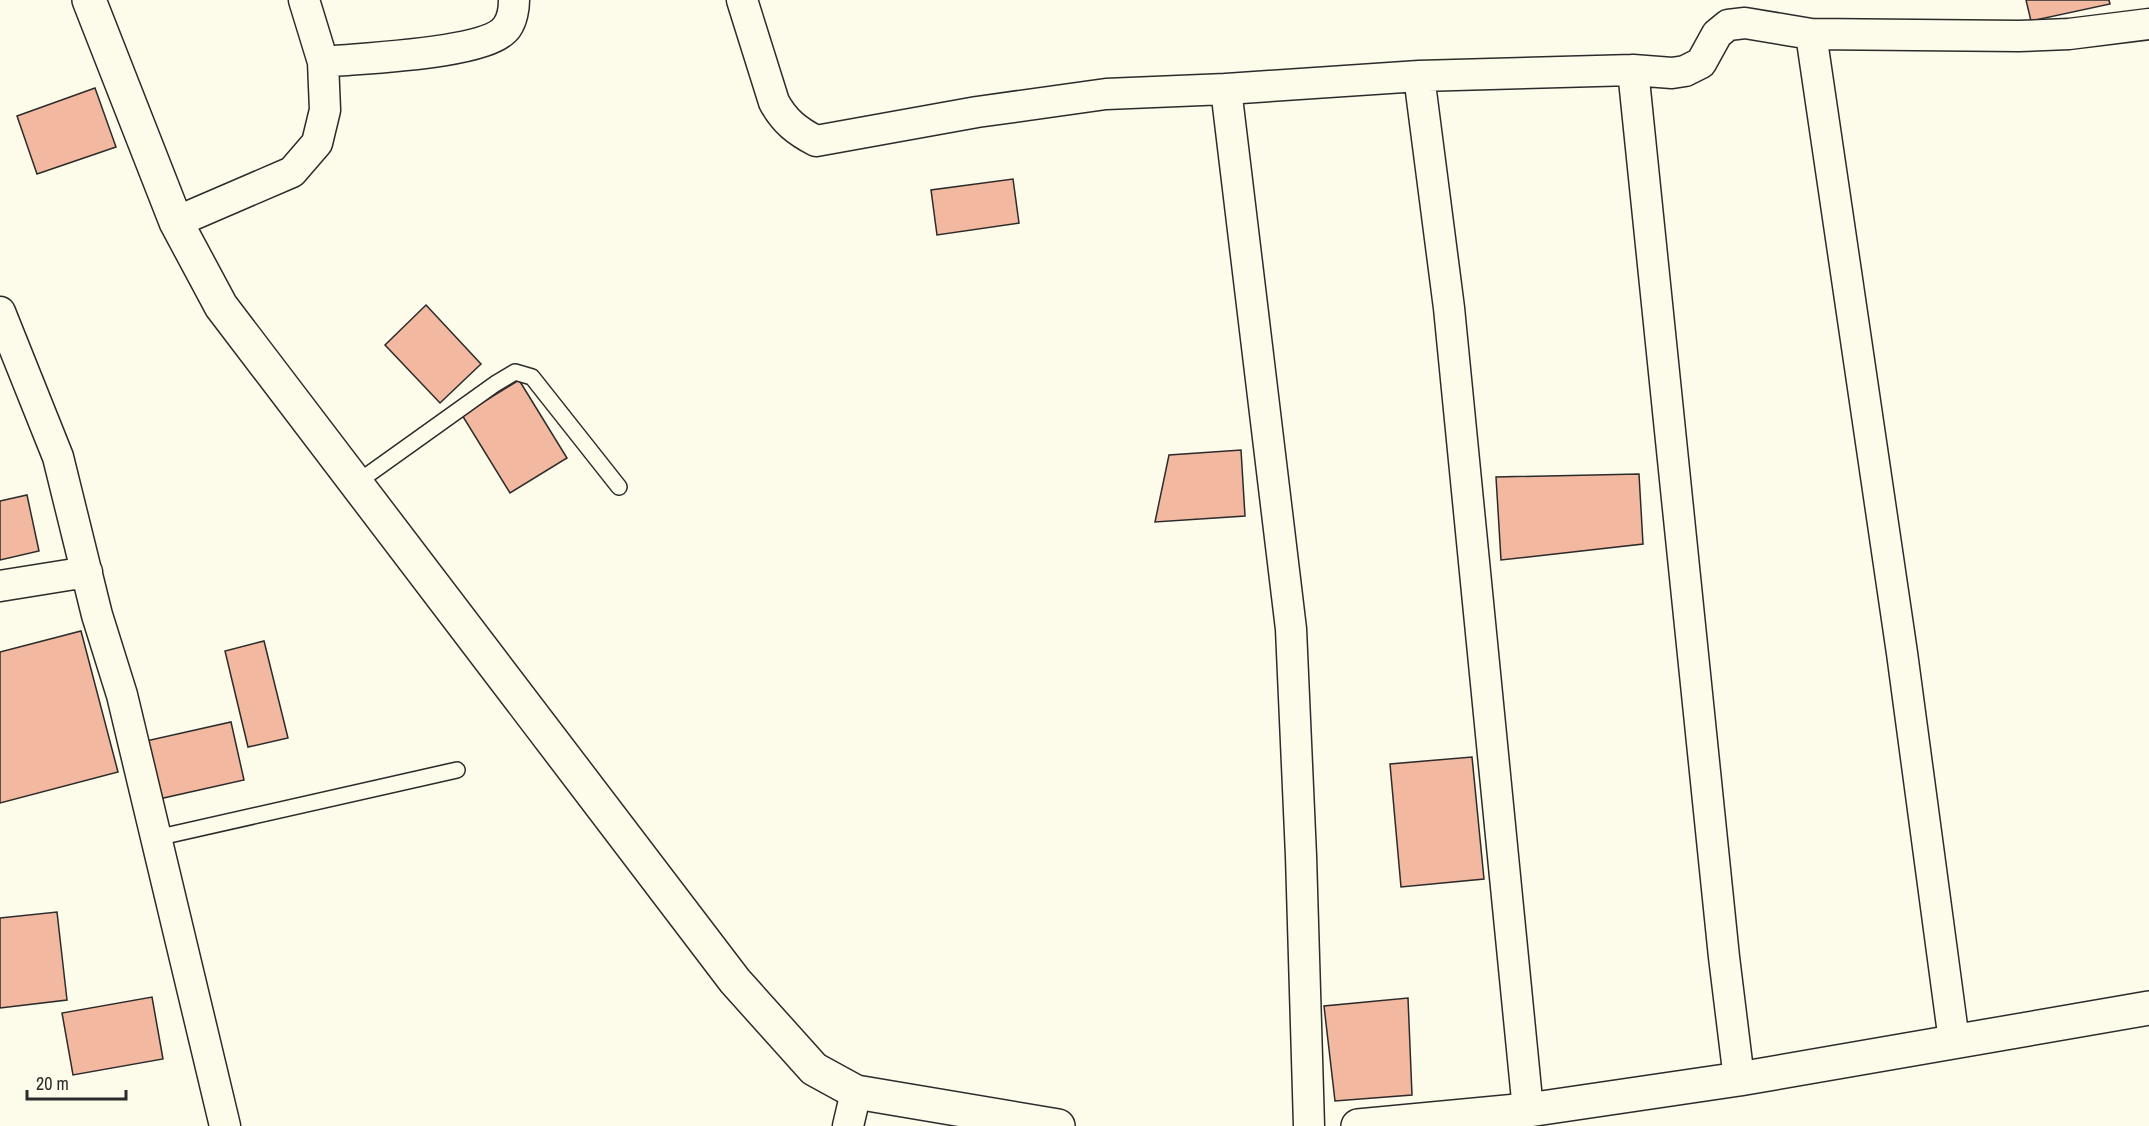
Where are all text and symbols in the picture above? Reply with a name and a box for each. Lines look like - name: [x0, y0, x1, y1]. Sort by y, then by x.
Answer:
- scale bar: [27, 1063, 126, 1101]
- text: 20 m: [36, 1071, 69, 1096]

